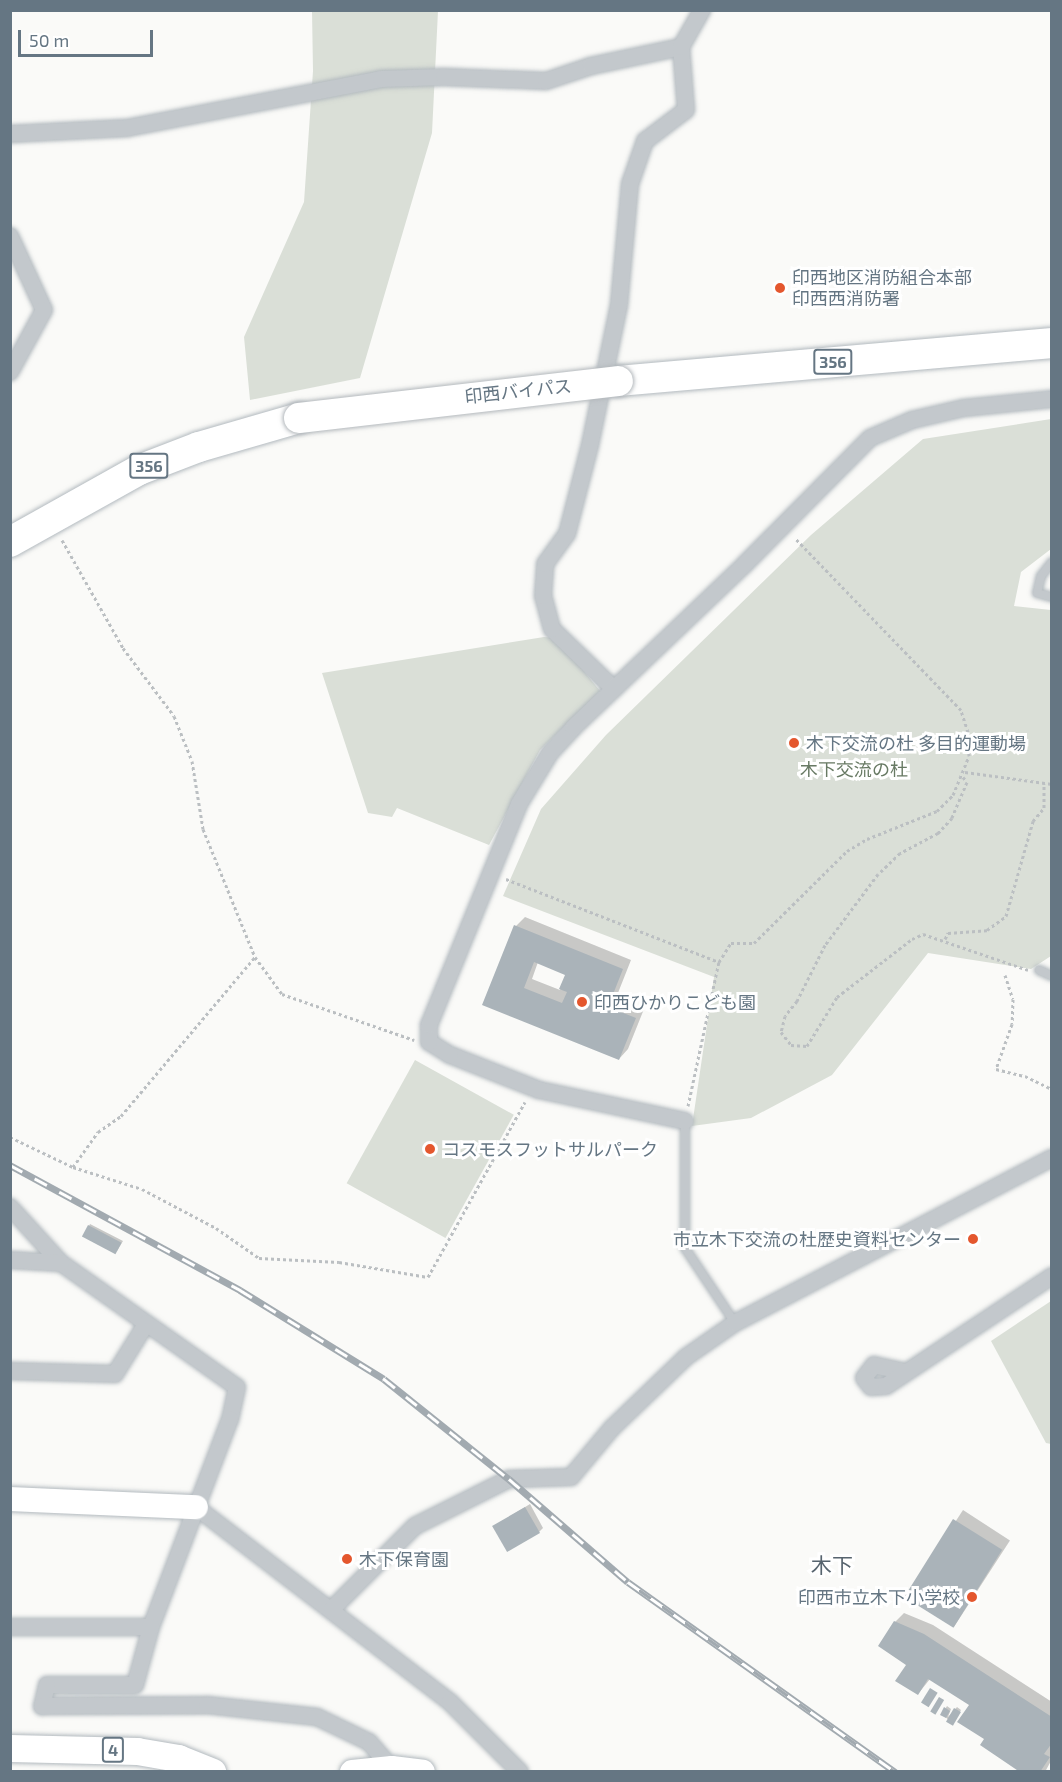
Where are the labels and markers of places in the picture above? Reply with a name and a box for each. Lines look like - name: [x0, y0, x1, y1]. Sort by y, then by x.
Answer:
- place label: 印西地区消防組合本部 印西西消防署: [792, 267, 972, 310]
- marker: 印西地区消防組合本部 印西西消防署: [773, 281, 787, 295]
- place label: 木下交流の杜 多目的運動場: [806, 732, 1026, 754]
- marker: 木下交流の杜 多目的運動場: [787, 736, 801, 750]
- place label: 印西ひかりこども園: [594, 991, 756, 1013]
- marker: 印西ひかりこども園: [575, 995, 589, 1009]
- place label: コスモスフットサルパーク: [442, 1138, 658, 1160]
- marker: コスモスフットサルパーク: [423, 1142, 437, 1156]
- place label: 市立木下交流の杜歴史資料センター: [673, 1228, 961, 1250]
- marker: 市立木下交流の杜歴史資料センター: [966, 1232, 980, 1246]
- place label: 木下保育園: [359, 1548, 449, 1570]
- marker: 木下保育園: [340, 1552, 354, 1566]
- place label: 印西市立木下小学校: [798, 1586, 960, 1608]
- marker: 印西市立木下小学校: [965, 1590, 979, 1604]

